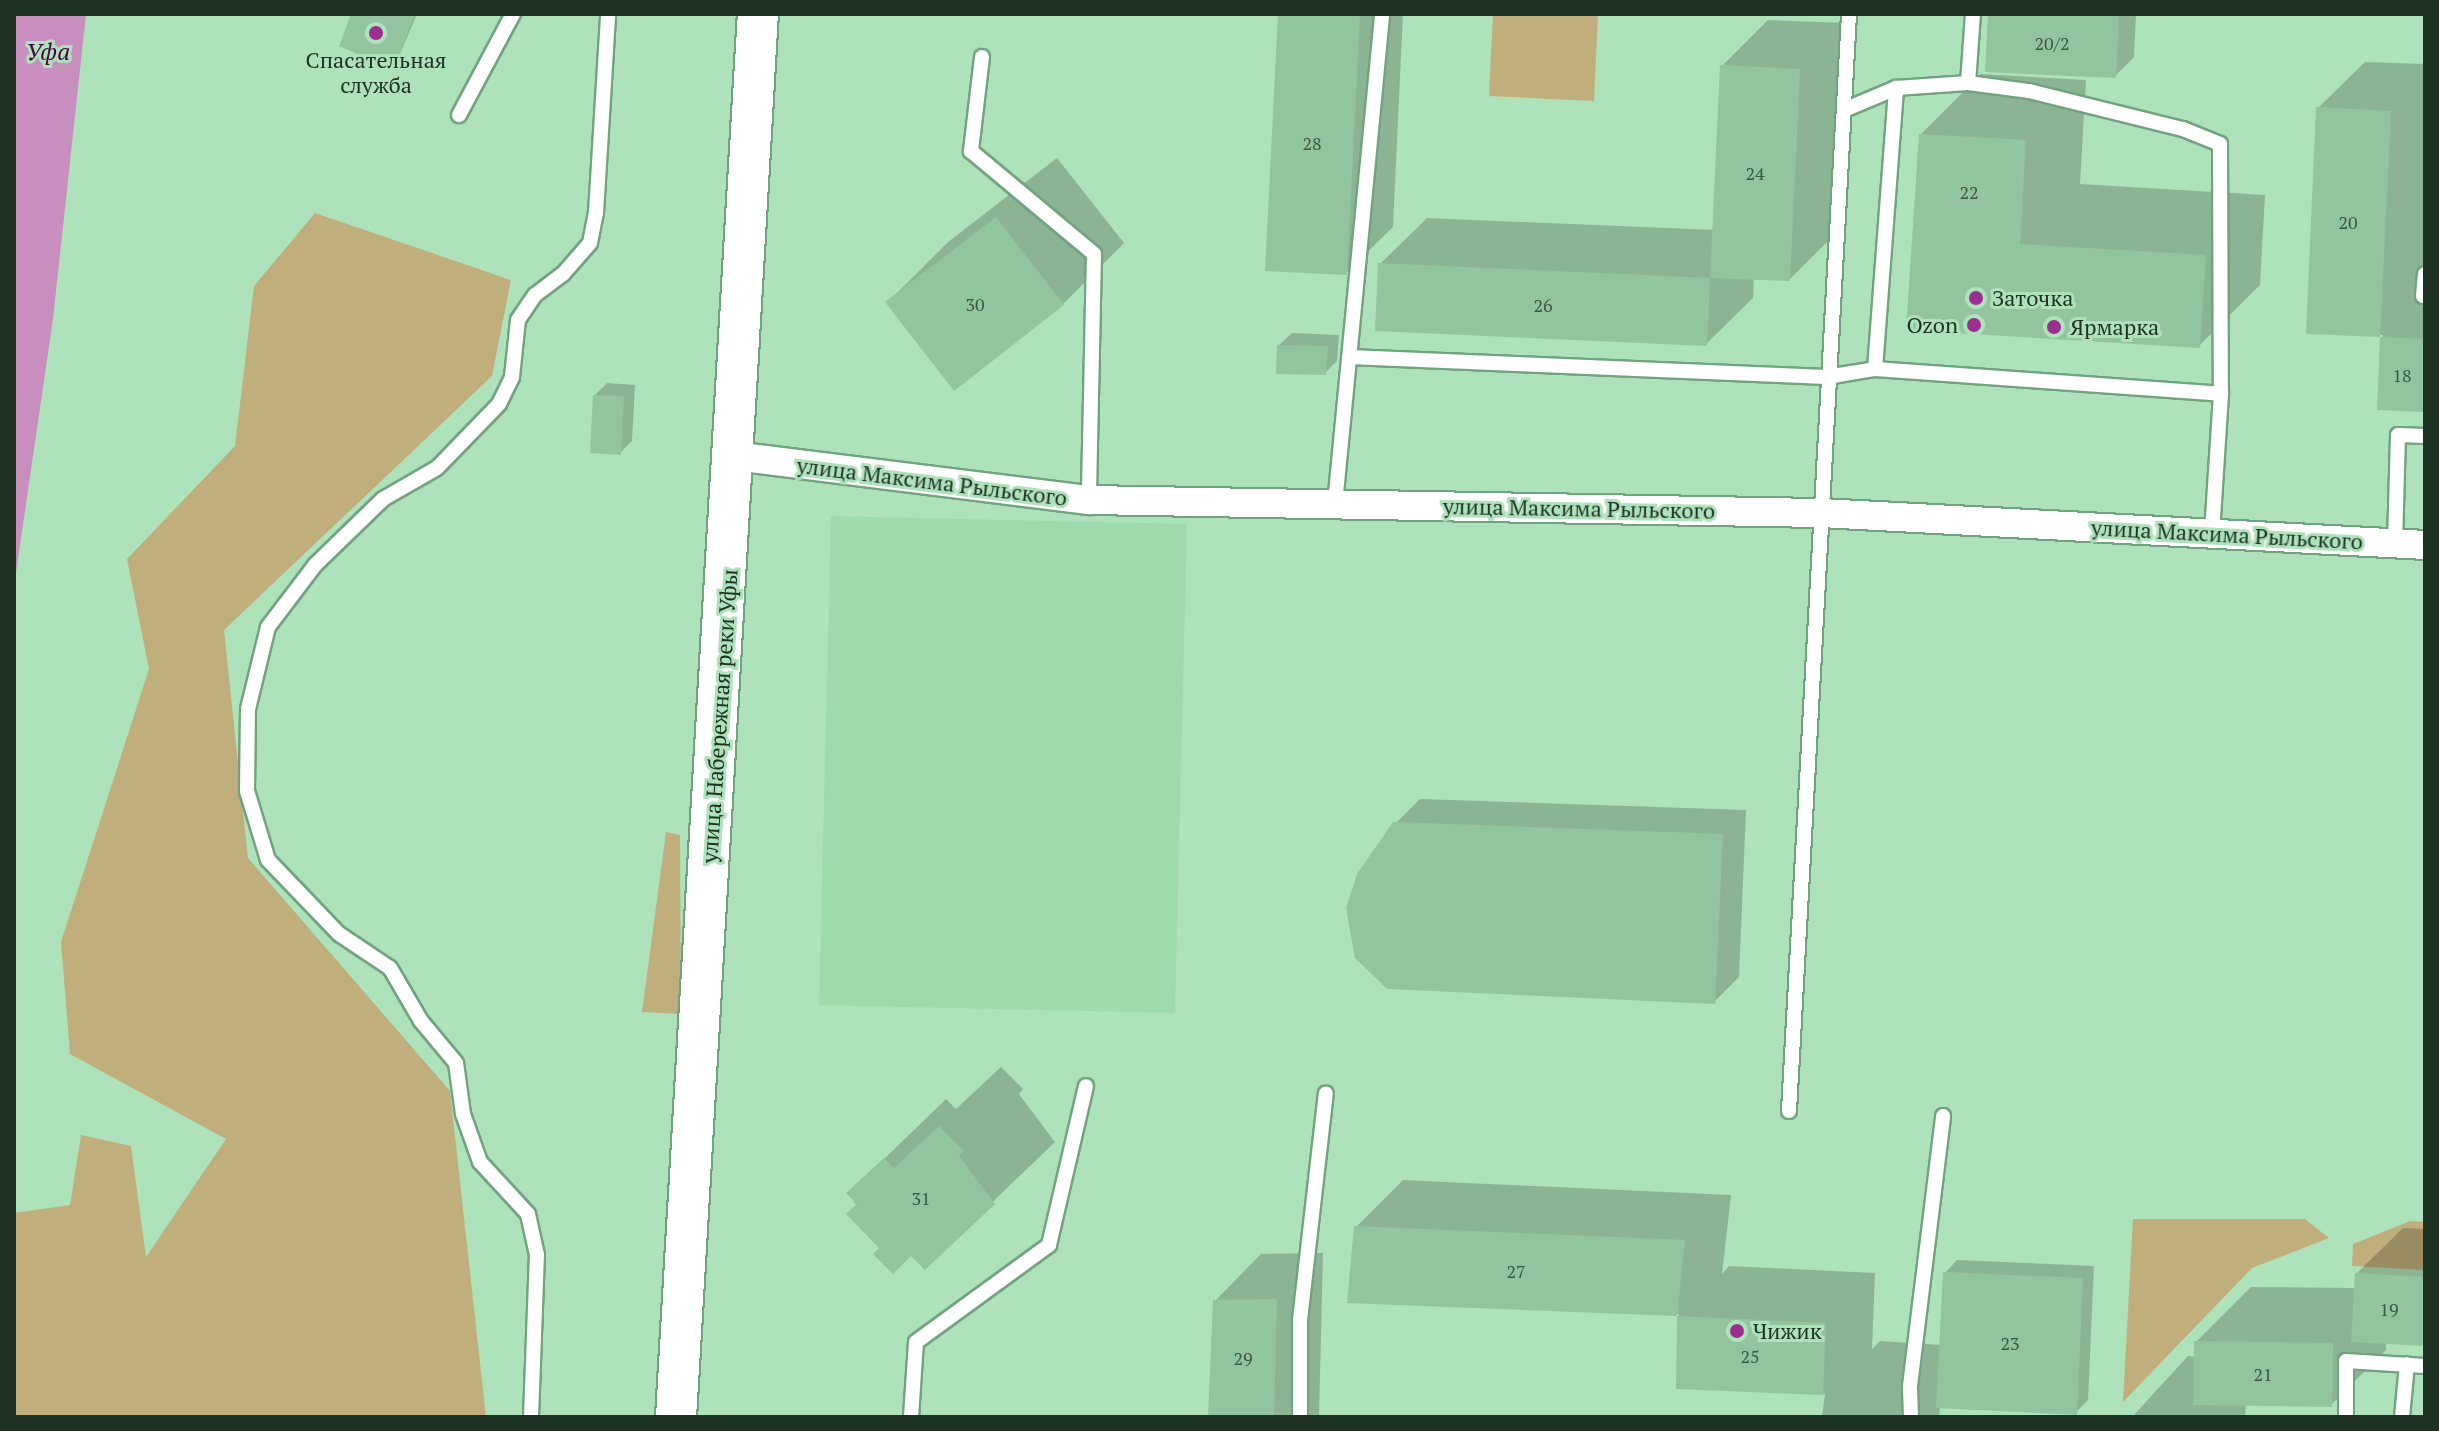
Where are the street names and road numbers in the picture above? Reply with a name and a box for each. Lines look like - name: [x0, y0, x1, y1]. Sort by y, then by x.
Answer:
- street label: улица Максима Рыльского: [795, 451, 1069, 511]
- street label: улица Максима Рыльского: [1443, 492, 1715, 524]
- street label: улица Максима Рыльского: [2090, 514, 2364, 554]
- street label: улица Набережная реки Уфы: [696, 568, 742, 864]

